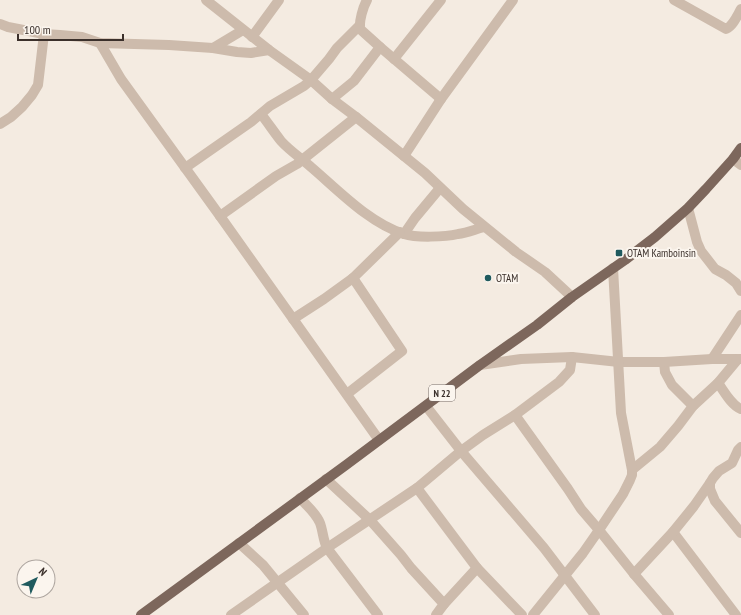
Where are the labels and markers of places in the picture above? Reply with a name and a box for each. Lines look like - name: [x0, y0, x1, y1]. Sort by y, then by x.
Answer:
- place label: OTAM Kamboinsin: [627, 246, 696, 260]
- marker: OTAM Kamboinsin: [614, 248, 624, 258]
- place label: OTAM: [496, 271, 518, 285]
- marker: OTAM: [483, 273, 493, 283]

